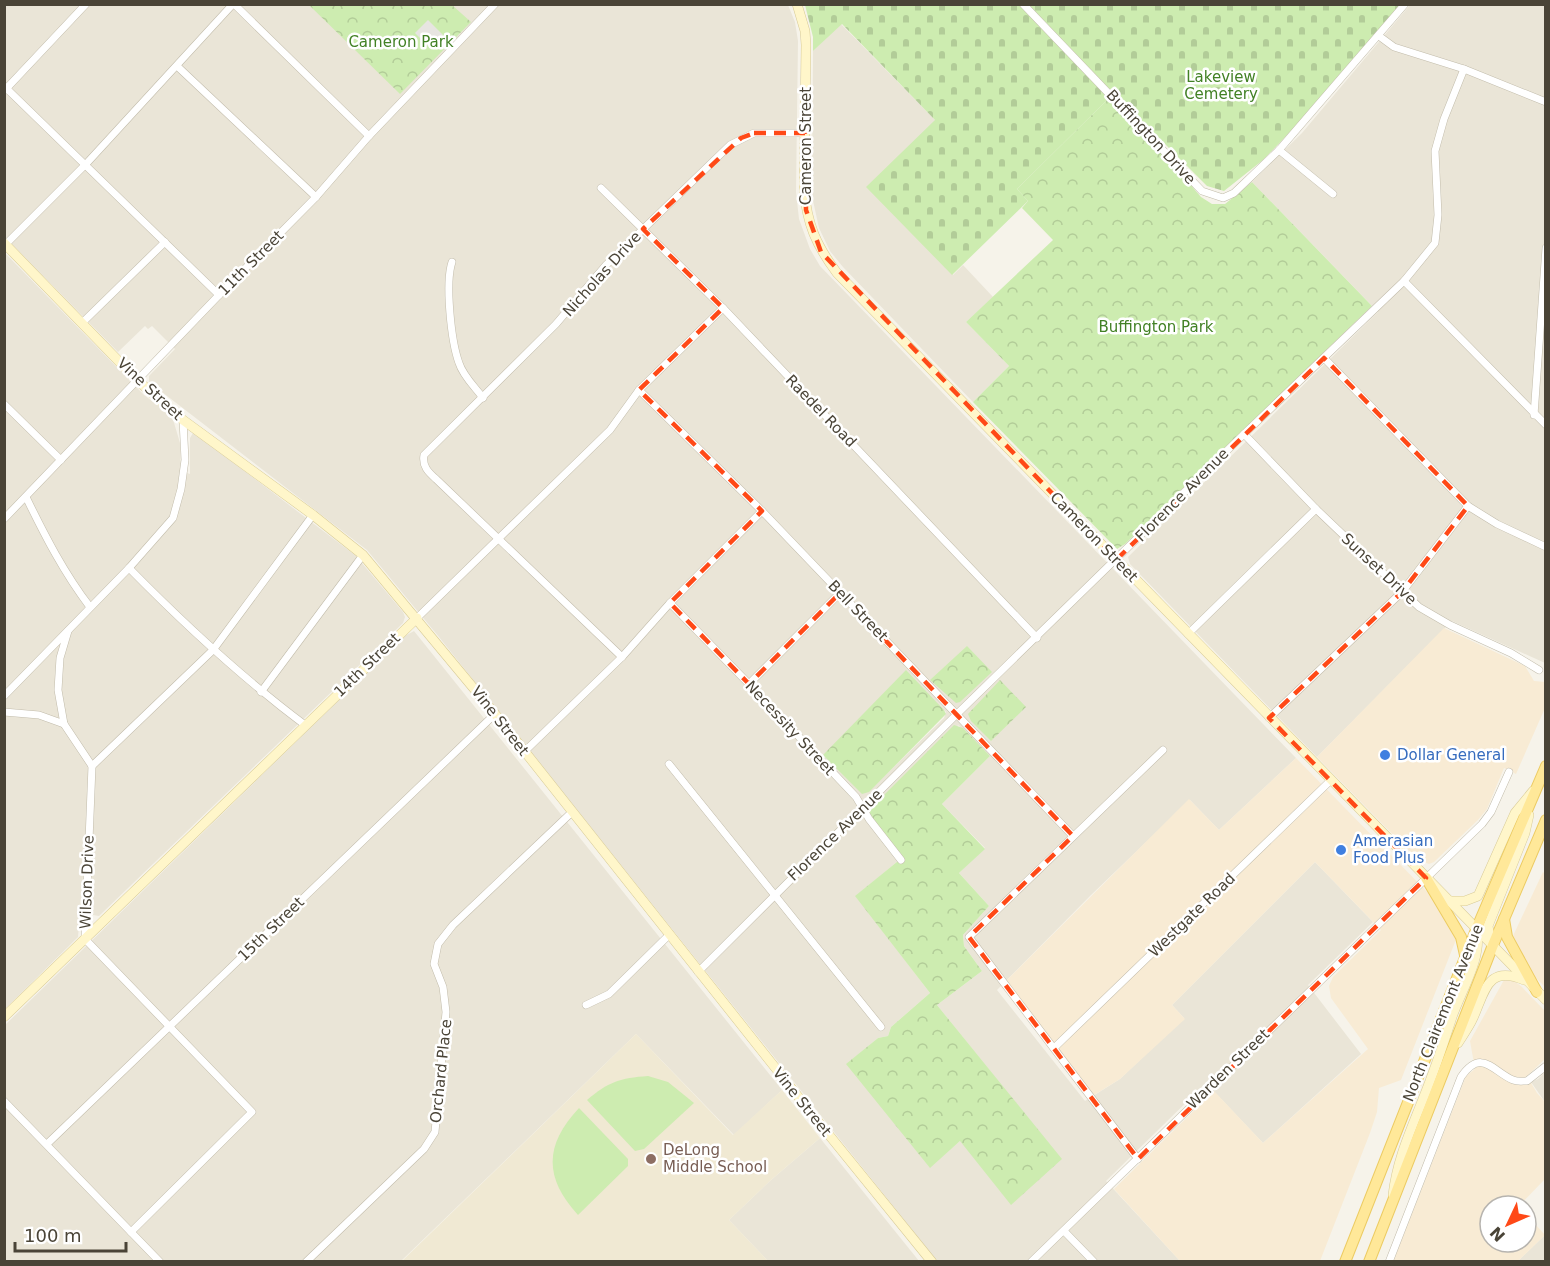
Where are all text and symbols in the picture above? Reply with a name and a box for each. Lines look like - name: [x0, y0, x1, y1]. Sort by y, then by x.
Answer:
- park label: Cameron Park: [348, 33, 454, 51]
- park label: Lakeview Cemetery: [1184, 68, 1258, 103]
- street label: Buffington Drive: [1103, 86, 1199, 188]
- street label: Cameron Street: [797, 87, 815, 205]
- street label: 11th Street: [215, 227, 287, 299]
- street label: Nicholas Drive: [559, 228, 645, 320]
- park label: Buffington Park: [1098, 318, 1214, 336]
- street label: Vine Street: [113, 354, 187, 424]
- street label: Raedel Road: [782, 371, 860, 451]
- street label: Florence Avenue: [1132, 445, 1232, 545]
- street label: Cameron Street: [1046, 488, 1142, 586]
- street label: Sunset Drive: [1338, 530, 1420, 608]
- street label: Bell Street: [824, 577, 892, 645]
- street label: 14th Street: [330, 629, 404, 701]
- street label: Necessity Street: [742, 677, 839, 779]
- street label: Vine Street: [467, 683, 533, 759]
- place label: Dollar General: [1397, 746, 1505, 764]
- marker: Dollar General: [1378, 748, 1392, 762]
- street label: Florence Avenue: [784, 785, 886, 885]
- place label: Amerasian Food Plus: [1353, 832, 1433, 867]
- street label: Wilson Drive: [76, 835, 98, 929]
- marker: Amerasian Food Plus: [1334, 843, 1348, 857]
- street label: Westgate Road: [1145, 869, 1239, 961]
- street label: 15th Street: [234, 893, 308, 965]
- street label: North Clairemont Avenue: [1399, 922, 1487, 1104]
- street label: Orchard Place: [427, 1018, 455, 1124]
- street label: Warden Street: [1183, 1025, 1273, 1113]
- street label: Vine Street: [769, 1064, 835, 1140]
- place label: DeLong Middle School: [663, 1141, 767, 1176]
- marker: DeLong Middle School: [644, 1152, 658, 1166]
- north arrow: [1478, 1194, 1538, 1254]
- scale bar: [15, 1215, 126, 1253]
- text: N: [1486, 1223, 1509, 1245]
- text: 100 m: [24, 1225, 82, 1246]

